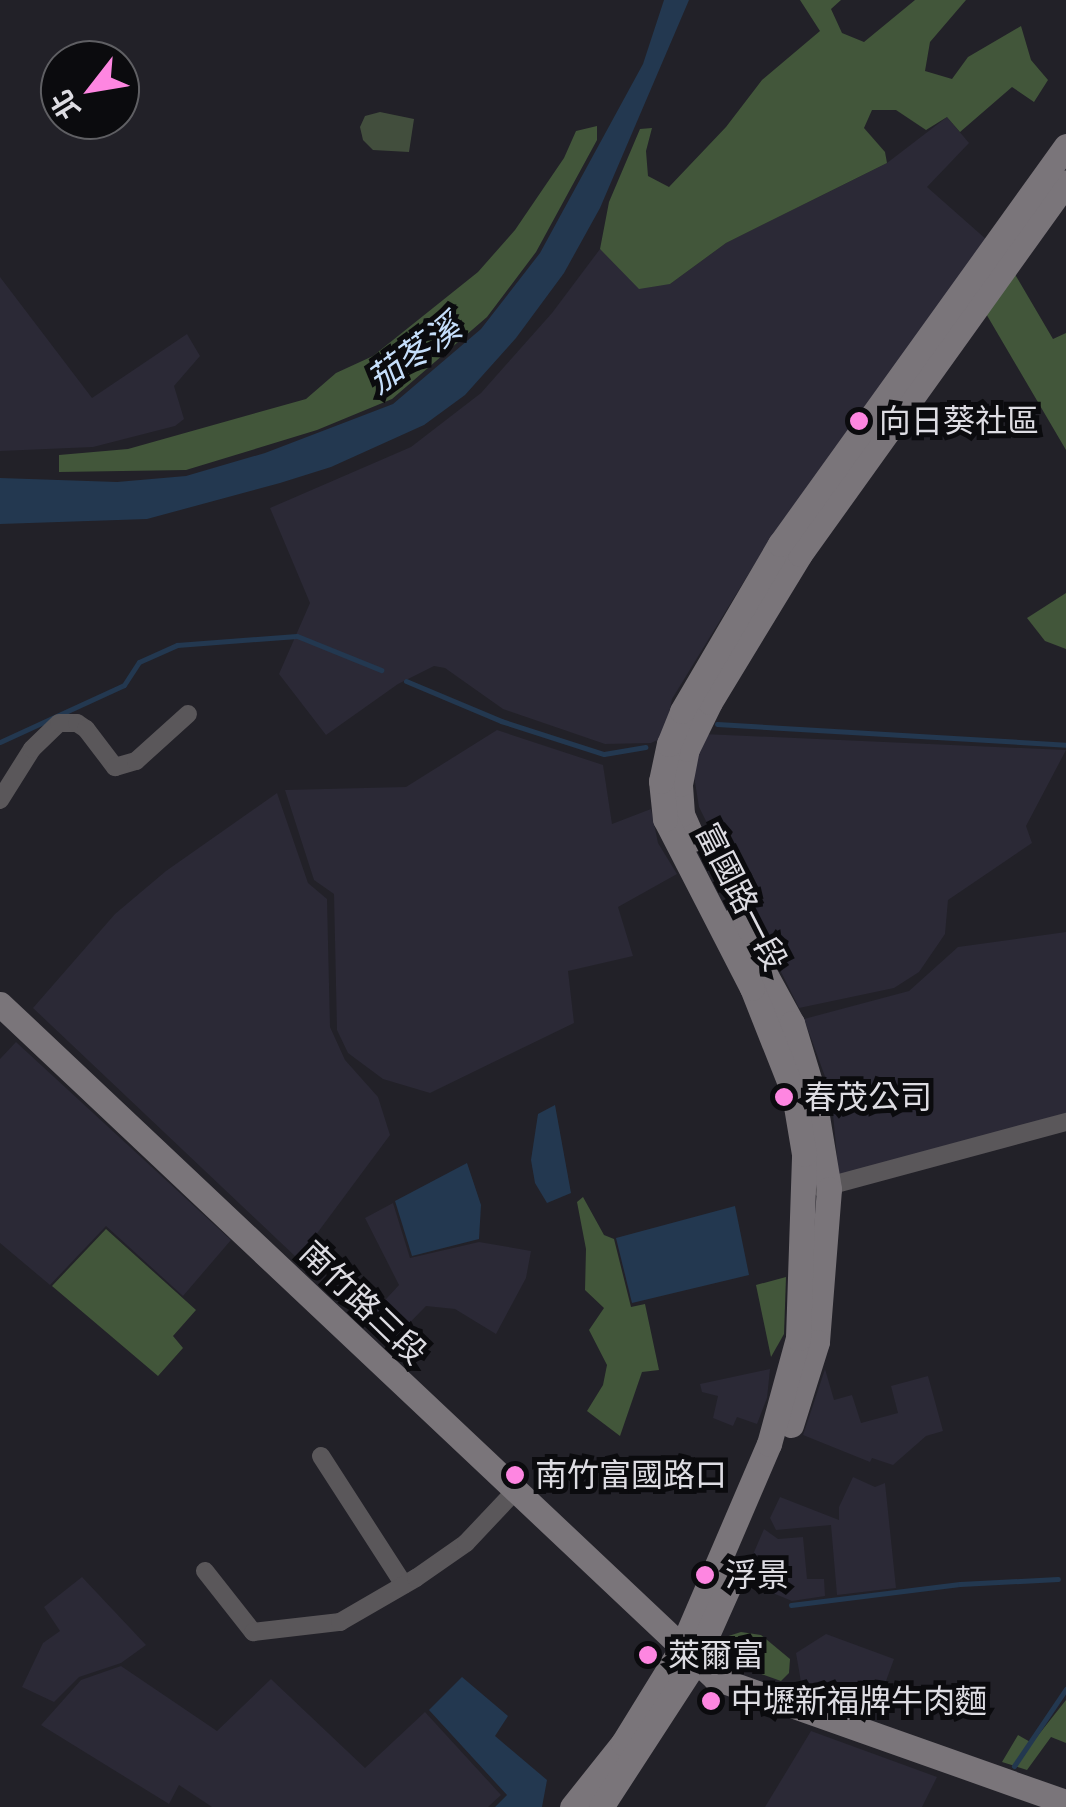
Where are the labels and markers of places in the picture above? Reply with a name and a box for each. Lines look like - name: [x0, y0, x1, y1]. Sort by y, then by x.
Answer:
- place label: 向日葵社區: [879, 402, 1039, 440]
- marker: 向日葵社區: [848, 410, 870, 432]
- place label: 春茂公司: [804, 1078, 932, 1116]
- marker: 春茂公司: [773, 1086, 795, 1108]
- place label: 南竹富國路口: [535, 1456, 727, 1494]
- marker: 南竹富國路口: [504, 1464, 526, 1486]
- place label: 浮景: [725, 1556, 789, 1594]
- marker: 浮景: [694, 1564, 716, 1586]
- place label: 萊爾富: [668, 1636, 764, 1674]
- marker: 萊爾富: [637, 1644, 659, 1666]
- place label: 中壢新福牌牛肉麵: [731, 1682, 987, 1720]
- marker: 中壢新福牌牛肉麵: [700, 1690, 722, 1712]

